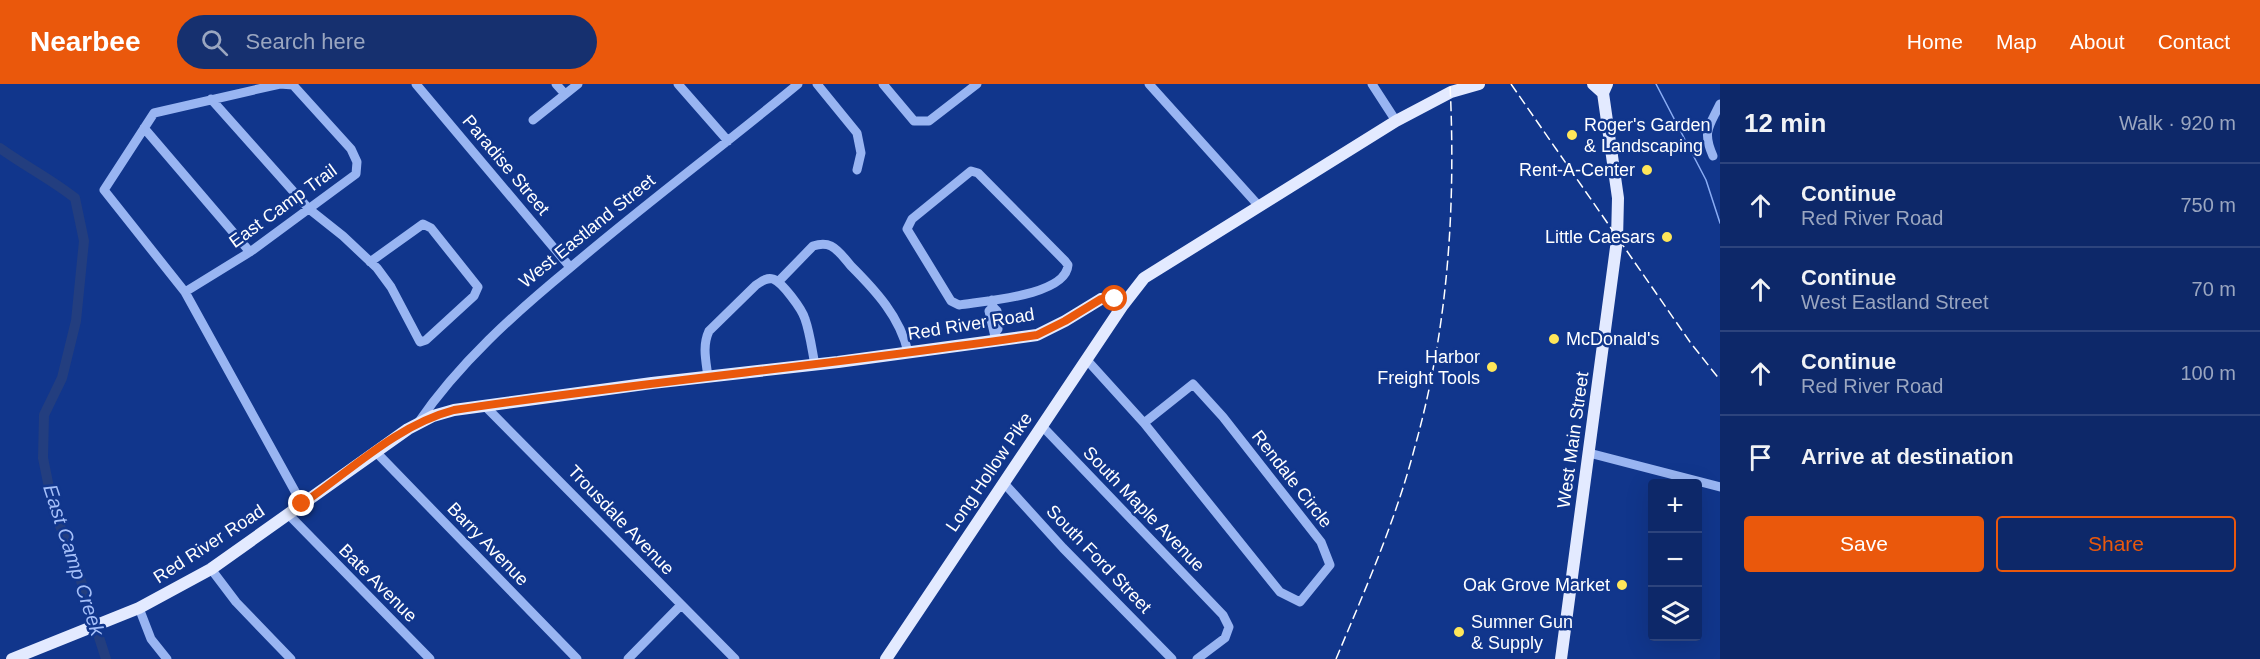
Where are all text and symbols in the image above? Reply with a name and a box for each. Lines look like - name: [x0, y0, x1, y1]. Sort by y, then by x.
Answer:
- search box: [177, 15, 597, 69]
- text: Nearbee: [30, 26, 141, 57]
- icon: search: [198, 26, 231, 59]
- text: Search here: [246, 29, 365, 54]
- text: Home: [1907, 30, 1963, 53]
- text: Map: [1996, 30, 2037, 53]
- text: About: [2070, 30, 2125, 53]
- text: Contact: [2158, 30, 2230, 53]
- text: 12 min: [1744, 108, 1826, 138]
- street label: Paradise Street: [458, 111, 554, 219]
- text: Walk · 920 m: [2119, 112, 2236, 134]
- place label: Roger's Garden & Landscaping: [1584, 115, 1711, 156]
- marker: Roger's Garden & Landscaping: [1565, 128, 1579, 142]
- street label: East Camp Trail: [225, 160, 341, 252]
- place label: Rent-A-Center: [1519, 160, 1635, 180]
- marker: Rent-A-Center: [1640, 163, 1654, 177]
- street label: West Eastland Street: [515, 170, 659, 292]
- text: Continue: [1801, 181, 1896, 206]
- icon: ahead: [1744, 189, 1777, 222]
- text: 750 m: [2180, 194, 2236, 216]
- text: Red River Road: [1801, 207, 1943, 229]
- place label: Little Caesars: [1545, 227, 1655, 247]
- marker: Little Caesars: [1660, 230, 1674, 244]
- text: Continue: [1801, 265, 1896, 290]
- icon: ahead: [1744, 273, 1777, 306]
- text: 70 m: [2192, 278, 2236, 300]
- route start: [1101, 285, 1127, 311]
- text: West Eastland Street: [1801, 291, 1989, 313]
- street label: Red River Road: [906, 304, 1036, 344]
- place label: McDonald's: [1566, 329, 1659, 349]
- marker: McDonald's: [1547, 332, 1561, 346]
- place label: Harbor Freight Tools: [1377, 347, 1480, 388]
- text: Continue: [1801, 349, 1896, 374]
- icon: ahead: [1744, 357, 1777, 390]
- marker: Harbor Freight Tools: [1485, 360, 1499, 374]
- text: 100 m: [2180, 362, 2236, 384]
- street label: West Main Street: [1554, 370, 1592, 510]
- text: Red River Road: [1801, 375, 1943, 397]
- street label: Long Hollow Pike: [942, 409, 1036, 535]
- street label: Rendale Circle: [1248, 426, 1336, 532]
- icon: arrive: [1744, 441, 1777, 474]
- street label: South Maple Avenue: [1079, 442, 1209, 576]
- text: Arrive at destination: [1801, 444, 2014, 469]
- street label: Trousdale Avenue: [564, 461, 678, 579]
- map controls: [1648, 479, 1702, 641]
- button: +: [1648, 479, 1702, 533]
- water label: East Camp Creek: [39, 482, 109, 639]
- route end: [288, 490, 314, 516]
- street label: Barry Avenue: [443, 498, 533, 590]
- street label: Red River Road: [150, 501, 268, 587]
- street label: South Ford Street: [1042, 501, 1156, 617]
- button: Save: [1744, 516, 1984, 572]
- button: Share: [1996, 516, 2236, 572]
- button: −: [1648, 533, 1702, 587]
- street label: Bate Avenue: [335, 540, 421, 626]
- place label: Oak Grove Market: [1463, 575, 1610, 595]
- marker: Oak Grove Market: [1615, 578, 1629, 592]
- button: layers: [1648, 587, 1702, 641]
- place label: Sumner Gun & Supply: [1471, 612, 1573, 653]
- marker: Sumner Gun & Supply: [1452, 625, 1466, 639]

